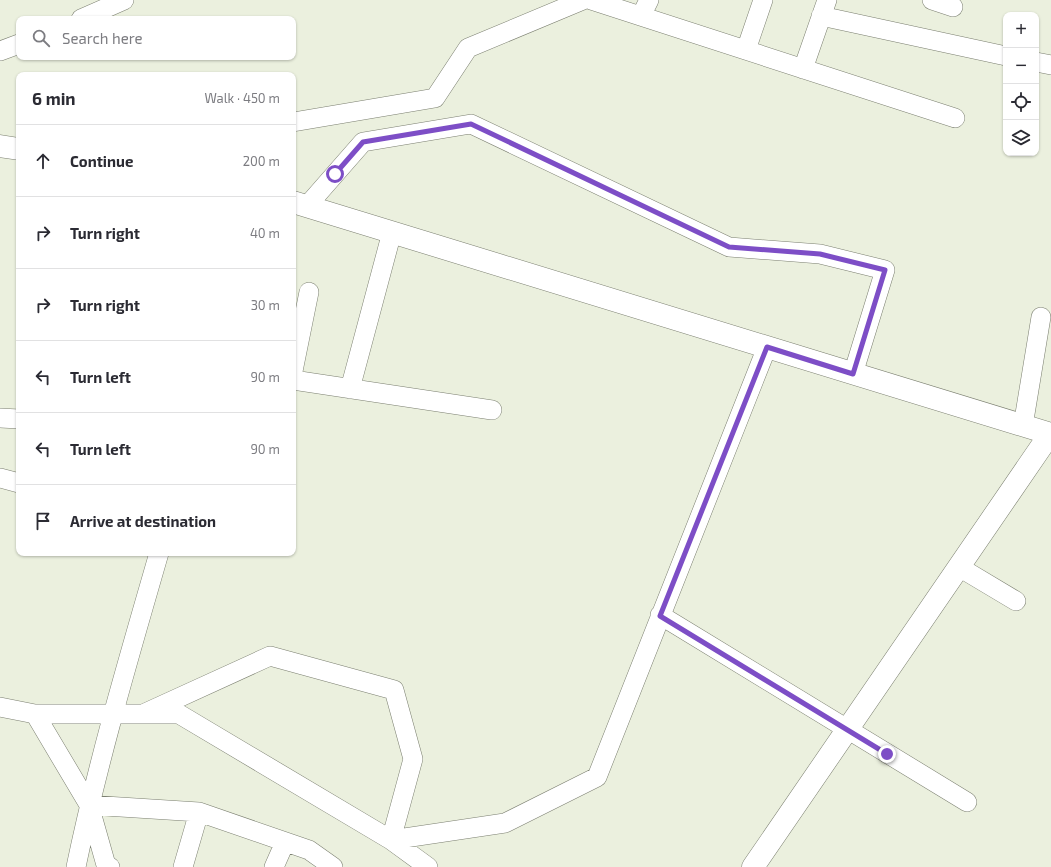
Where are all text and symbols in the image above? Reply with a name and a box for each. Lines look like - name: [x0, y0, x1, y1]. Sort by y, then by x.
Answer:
- map controls: [1003, 12, 1039, 156]
- button: +: [1003, 12, 1039, 48]
- search box: [16, 16, 296, 60]
- icon: search: [30, 27, 52, 49]
- text: Search here: [62, 29, 143, 47]
- button: −: [1003, 48, 1039, 84]
- button: locate: [1003, 84, 1039, 120]
- text: 6 min: [32, 88, 76, 108]
- text: Walk · 450 m: [204, 90, 280, 106]
- button: layers: [1003, 120, 1039, 156]
- icon: ahead: [32, 150, 54, 172]
- text: Continue: [70, 152, 133, 170]
- text: 200 m: [243, 153, 280, 169]
- route start: [326, 165, 344, 183]
- icon: right: [32, 222, 54, 244]
- text: Turn right: [70, 224, 140, 242]
- text: 40 m: [250, 225, 280, 241]
- icon: right: [32, 294, 54, 316]
- text: Turn right: [70, 296, 140, 314]
- text: 30 m: [251, 297, 280, 313]
- icon: left: [32, 366, 54, 388]
- text: Turn left: [70, 368, 131, 386]
- text: 90 m: [250, 369, 280, 385]
- icon: left: [32, 438, 54, 460]
- text: Turn left: [70, 440, 131, 458]
- text: 90 m: [250, 441, 280, 457]
- icon: arrive: [32, 510, 54, 532]
- text: Arrive at destination: [70, 512, 216, 530]
- route end: [878, 745, 896, 763]

